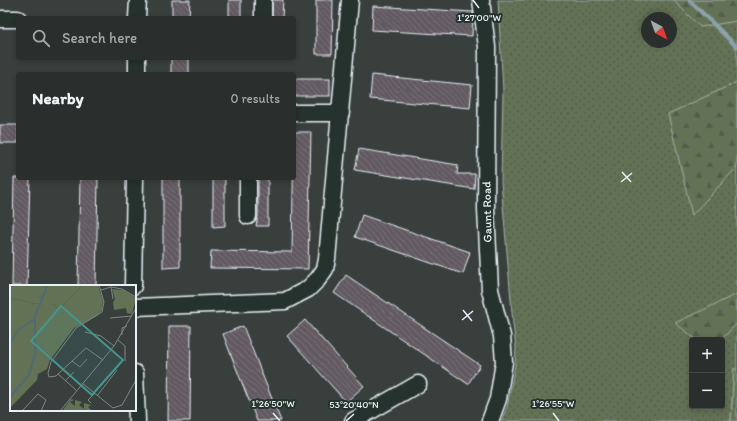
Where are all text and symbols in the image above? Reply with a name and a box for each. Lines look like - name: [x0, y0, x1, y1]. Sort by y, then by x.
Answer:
- text: 1°27'00"W: [457, 11, 502, 24]
- north arrow: [641, 12, 677, 48]
- search box: [16, 16, 296, 60]
- icon: search: [30, 27, 52, 49]
- text: Search here: [62, 29, 137, 47]
- text: Nearby: [32, 88, 84, 108]
- text: 0 results: [230, 91, 280, 106]
- street label: Gaunt Road: [479, 181, 495, 243]
- inset map: [10, 285, 136, 411]
- map controls: [689, 337, 725, 409]
- button: +: [689, 337, 725, 373]
- button: −: [689, 373, 725, 409]
- text: 1°26'50"W: [251, 397, 295, 410]
- text: 1°26'55"W: [532, 397, 575, 410]
- text: 53°20'40"N: [329, 398, 379, 411]

